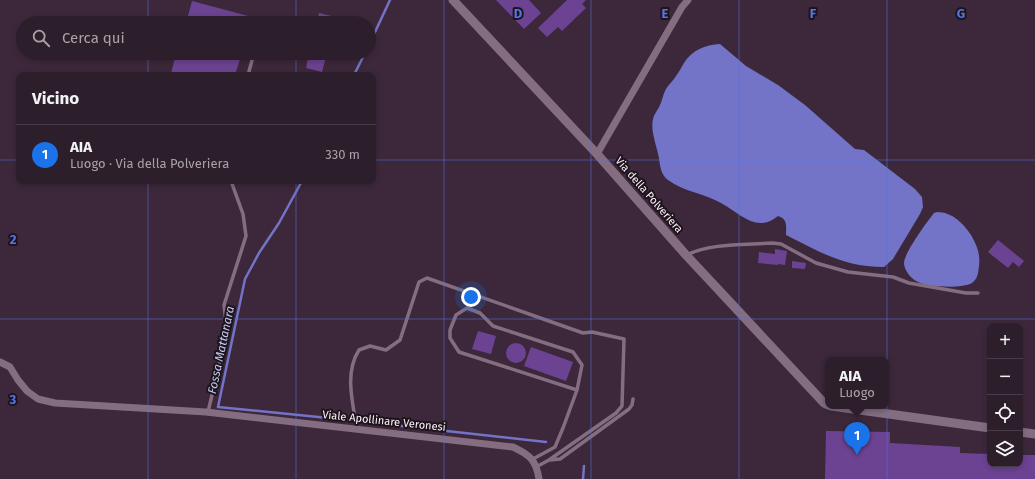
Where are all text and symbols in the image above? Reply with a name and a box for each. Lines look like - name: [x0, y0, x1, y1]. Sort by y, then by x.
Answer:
- text: D: [514, 6, 523, 21]
- text: E: [662, 6, 669, 21]
- text: F: [810, 6, 817, 21]
- text: G: [957, 6, 965, 21]
- search box: [16, 16, 376, 60]
- icon: search: [30, 27, 52, 49]
- text: Cerca qui: [62, 29, 125, 47]
- text: Vicino: [32, 88, 79, 109]
- text: AIA: [70, 138, 92, 156]
- text: 1: [42, 147, 48, 162]
- text: 330 m: [325, 147, 360, 162]
- street label: Via della Polveriera: [613, 154, 685, 236]
- text: Luogo · Via della Polveriera: [70, 156, 229, 171]
- text: 2: [10, 232, 17, 247]
- your location: [461, 287, 481, 307]
- water label: Fossa Mattanara: [205, 305, 237, 395]
- map controls: [987, 323, 1023, 467]
- button: +: [987, 323, 1023, 359]
- popup: [825, 357, 889, 409]
- button: −: [987, 359, 1023, 395]
- text: AIA: [839, 367, 861, 385]
- text: Luogo: [839, 385, 875, 400]
- text: 3: [9, 392, 17, 407]
- button: locate: [987, 395, 1023, 431]
- street label: Viale Apollinare Veronesi: [322, 408, 446, 434]
- pin: 1: [844, 422, 870, 455]
- button: layers: [987, 431, 1023, 467]

